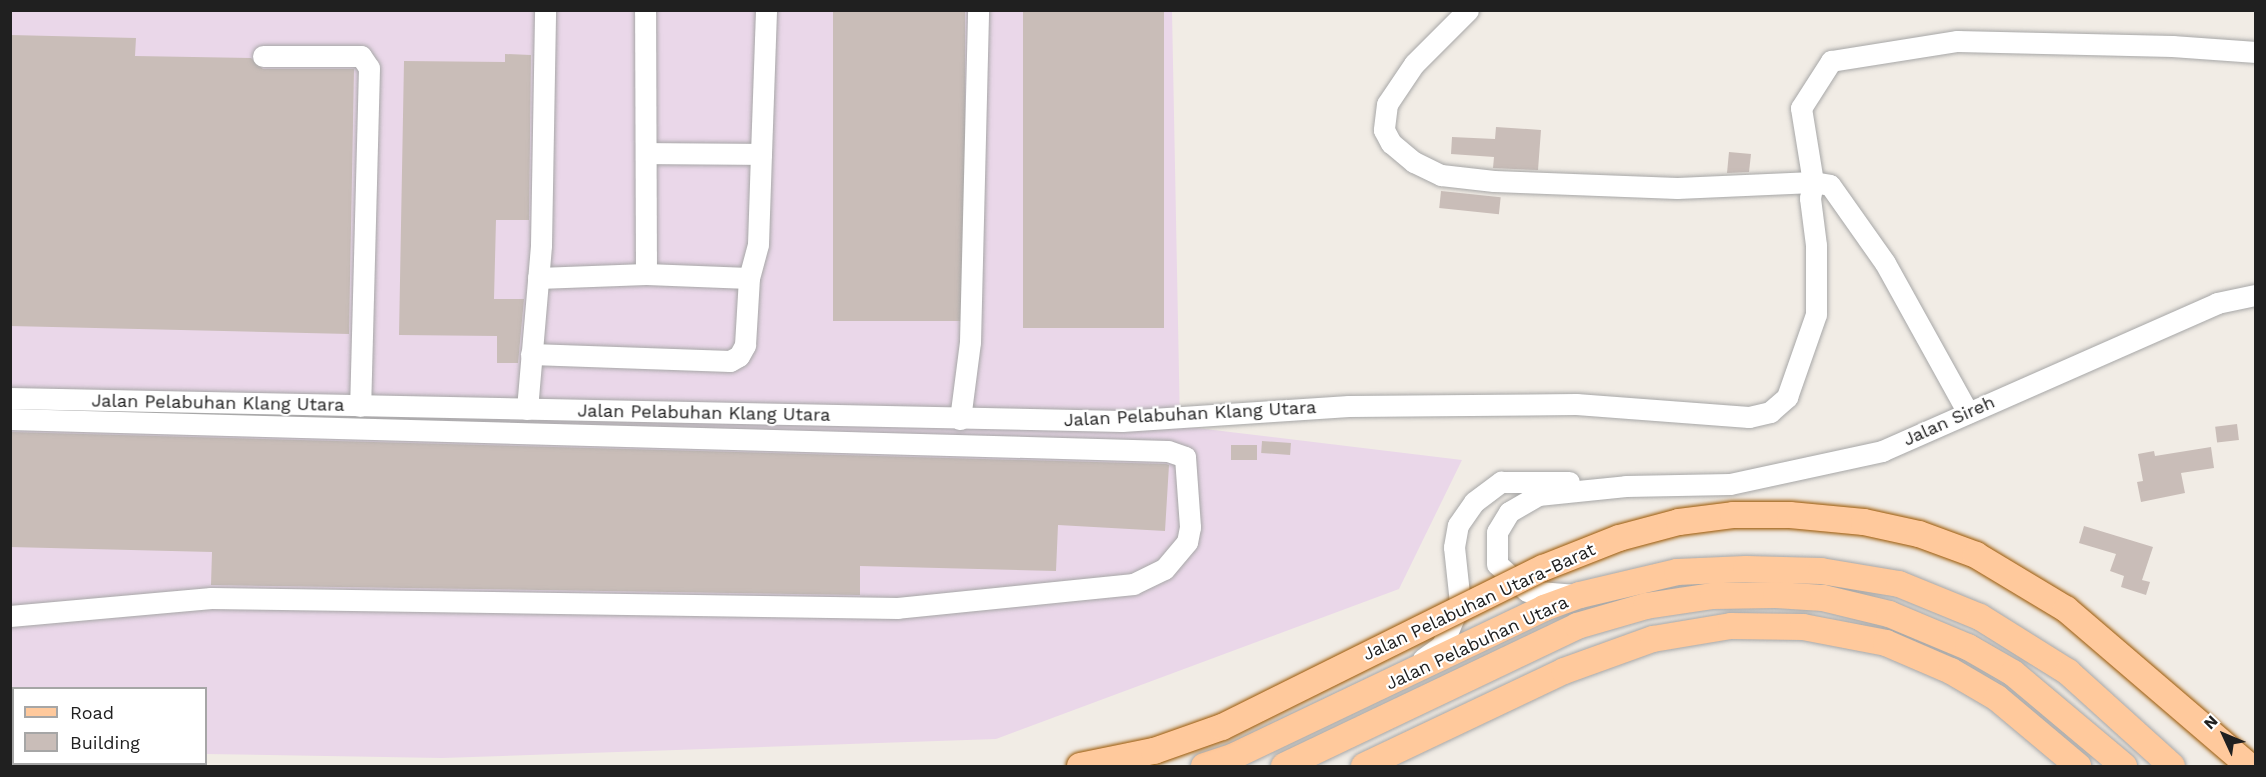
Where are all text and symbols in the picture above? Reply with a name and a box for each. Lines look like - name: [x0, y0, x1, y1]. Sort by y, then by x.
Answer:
- street label: Jalan Pelabuhan Klang Utara: [91, 390, 345, 416]
- street label: Jalan Sireh: [1900, 391, 1998, 451]
- street label: Jalan Pelabuhan Klang Utara: [1063, 397, 1317, 431]
- street label: Jalan Pelabuhan Klang Utara: [577, 400, 831, 426]
- street label: Jalan Pelabuhan Utara-Barat: [1359, 539, 1599, 665]
- street label: Jalan Pelabuhan Utara: [1382, 591, 1572, 695]
- legend: [12, 687, 207, 765]
- text: Road: [70, 702, 114, 723]
- north arrow: [2194, 705, 2254, 765]
- text: N: [2200, 711, 2222, 733]
- text: Building: [70, 732, 140, 753]

